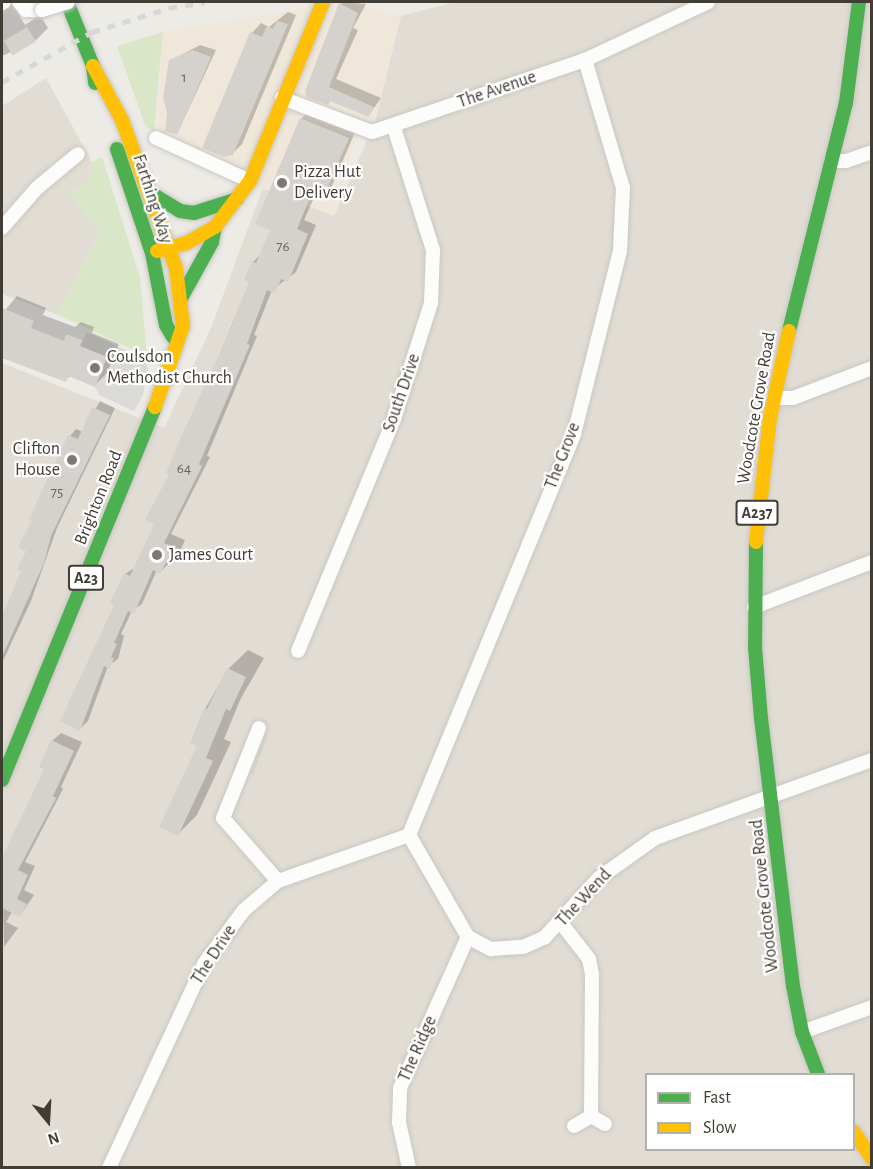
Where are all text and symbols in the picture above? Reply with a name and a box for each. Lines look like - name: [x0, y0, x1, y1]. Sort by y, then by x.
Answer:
- street label: The Avenue: [455, 66, 539, 114]
- house number: 1: [181, 69, 187, 87]
- street label: Farthing Way: [127, 152, 177, 246]
- place label: Pizza Hut Delivery: [294, 162, 361, 204]
- marker: Pizza Hut Delivery: [275, 176, 289, 190]
- house number: 76: [276, 238, 290, 256]
- street label: Woodcote Grove Road: [733, 330, 781, 486]
- place label: Coulsdon Methodist Church: [107, 347, 232, 389]
- street label: South Drive: [378, 351, 426, 435]
- marker: Coulsdon Methodist Church: [88, 361, 102, 375]
- street label: The Grove: [540, 420, 586, 492]
- place label: Clifton House: [13, 439, 60, 482]
- street label: Brighton Road: [70, 448, 128, 548]
- marker: Clifton House: [65, 453, 79, 467]
- house number: 64: [177, 460, 191, 478]
- house number: 75: [51, 484, 63, 502]
- road number: A237: [734, 500, 780, 526]
- place label: James Court: [169, 544, 253, 566]
- marker: James Court: [150, 548, 164, 562]
- road number: A23: [66, 565, 106, 591]
- street label: Woodcote Grove Road: [746, 818, 784, 974]
- street label: The Wend: [552, 865, 616, 931]
- street label: The Drive: [187, 921, 241, 989]
- street label: The Ridge: [394, 1013, 442, 1085]
- legend: [645, 1073, 855, 1151]
- text: Fast: [703, 1089, 731, 1107]
- north arrow: [18, 1091, 78, 1151]
- text: Slow: [703, 1119, 736, 1137]
- text: N: [46, 1129, 61, 1147]

